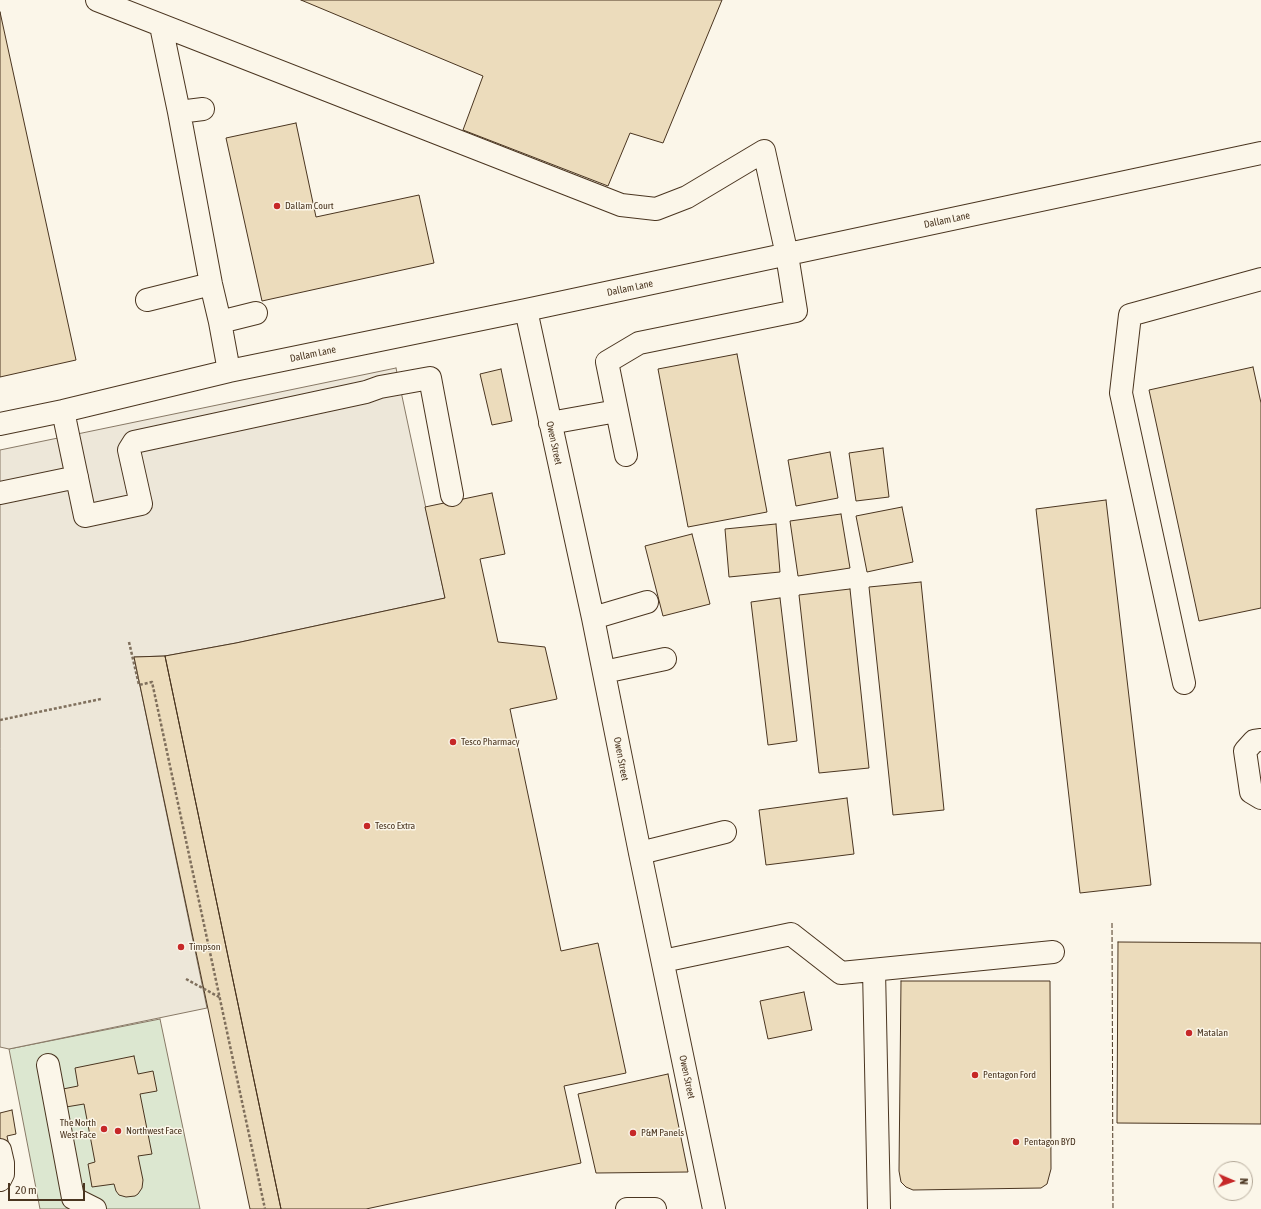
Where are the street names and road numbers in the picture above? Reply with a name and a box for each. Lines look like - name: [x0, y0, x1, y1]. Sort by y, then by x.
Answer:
- street label: Dallam Lane: [923, 209, 971, 231]
- street label: Dallam Lane: [606, 277, 654, 299]
- street label: Dallam Lane: [289, 343, 337, 365]
- street label: Owen Street: [544, 420, 564, 466]
- street label: Owen Street: [611, 736, 631, 782]
- street label: Owen Street: [677, 1054, 697, 1100]

